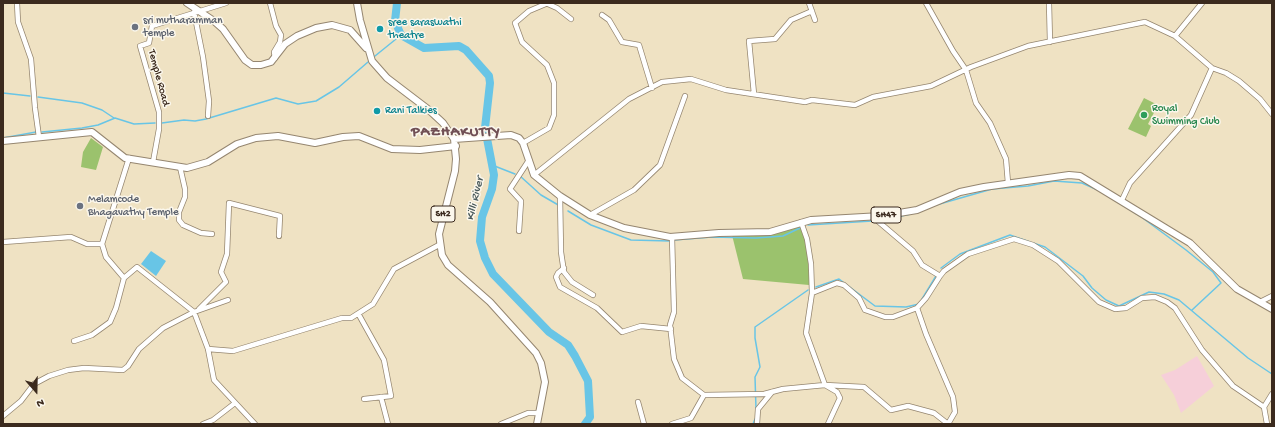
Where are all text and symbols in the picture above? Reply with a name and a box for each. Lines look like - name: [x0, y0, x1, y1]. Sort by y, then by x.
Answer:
- place label: sri mutharamman temple: [143, 14, 222, 40]
- place label: sree saraswathi theatre: [388, 16, 462, 42]
- marker: sri mutharamman temple: [130, 22, 140, 32]
- marker: sree saraswathi theatre: [375, 24, 385, 34]
- street label: Temple Road: [144, 48, 172, 108]
- place label: Royal Swimming Club: [1152, 102, 1219, 128]
- place label: Rani Talkies: [385, 104, 437, 118]
- marker: Rani Talkies: [372, 106, 382, 116]
- marker: Royal Swimming Club: [1139, 110, 1149, 120]
- district label: PAZHAKUTTY: [411, 124, 501, 142]
- water label: Killi River: [464, 176, 488, 222]
- place label: Melamcode Bhagavathy Temple: [88, 193, 179, 219]
- marker: Melamcode Bhagavathy Temple: [75, 201, 85, 211]
- road number: SH2: [431, 206, 455, 222]
- road number: SH47: [871, 207, 901, 223]
- north arrow: [16, 371, 56, 411]
- text: N: [35, 395, 46, 409]

